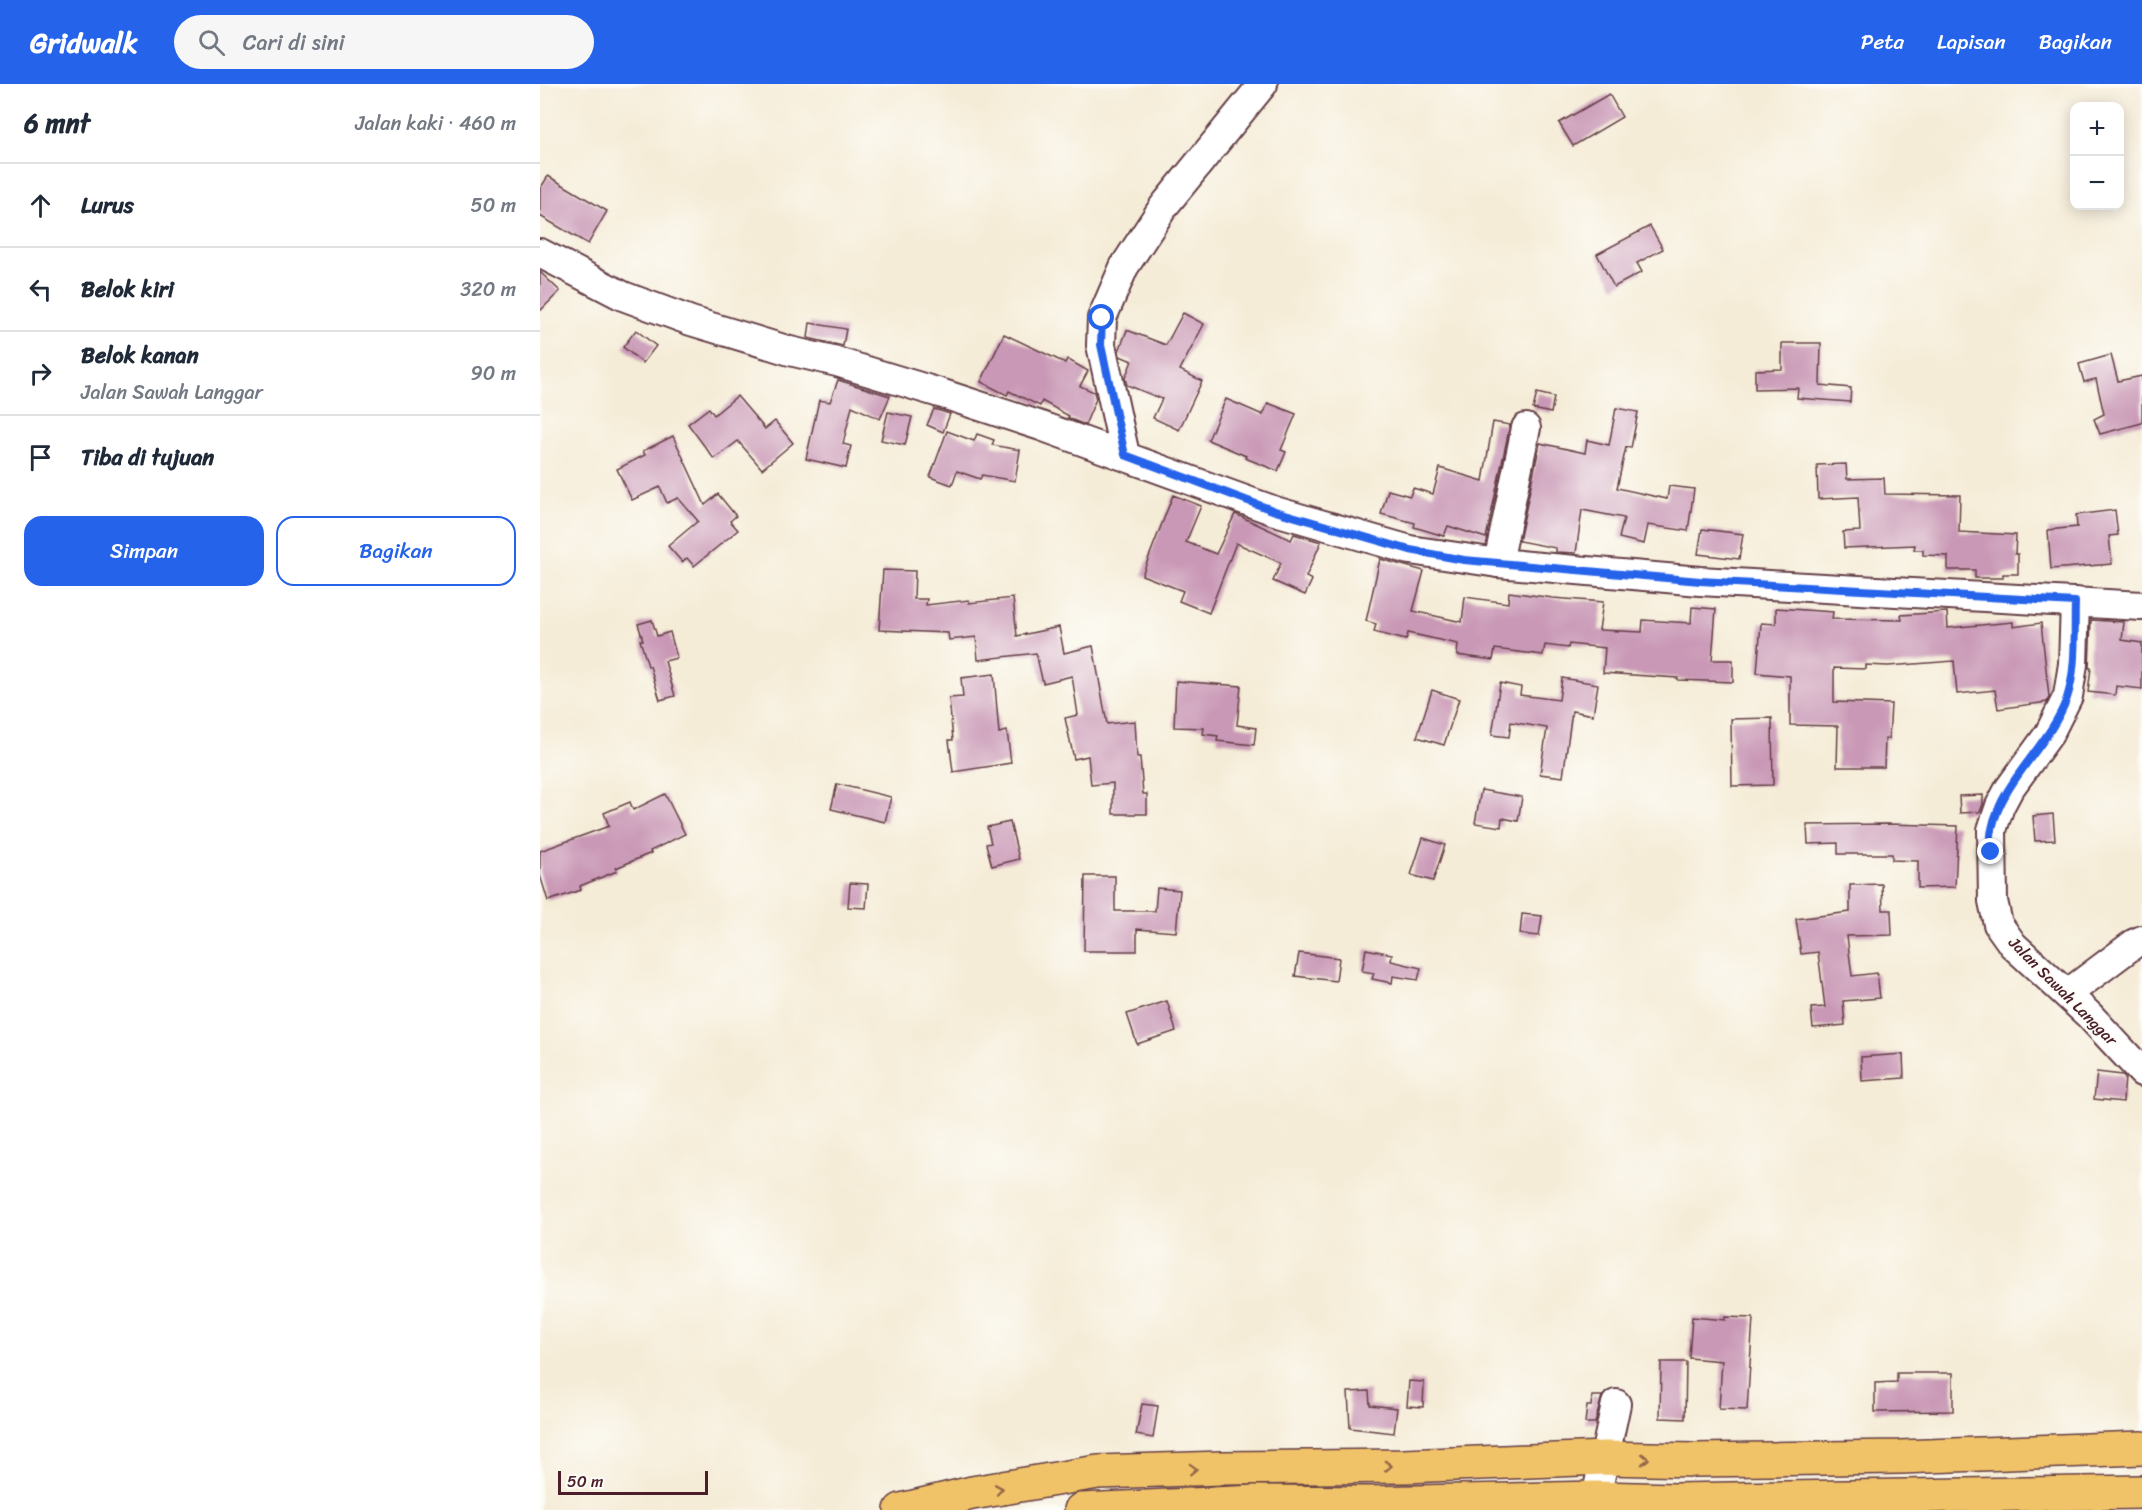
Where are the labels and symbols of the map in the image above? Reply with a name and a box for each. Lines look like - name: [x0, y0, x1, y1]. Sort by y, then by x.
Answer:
- route start: [1088, 304, 1114, 330]
- route end: [1977, 838, 2003, 864]
- street label: Jalan Sawah Langgar: [2001, 929, 2126, 1054]
- one-way arrow: [1641, 1452, 1650, 1465]
- one-way arrow: [1383, 1460, 1392, 1472]
- one-way arrow: [1188, 1462, 1197, 1475]
- scale bar: [558, 1468, 708, 1496]
- one-way arrow: [994, 1483, 1004, 1495]

